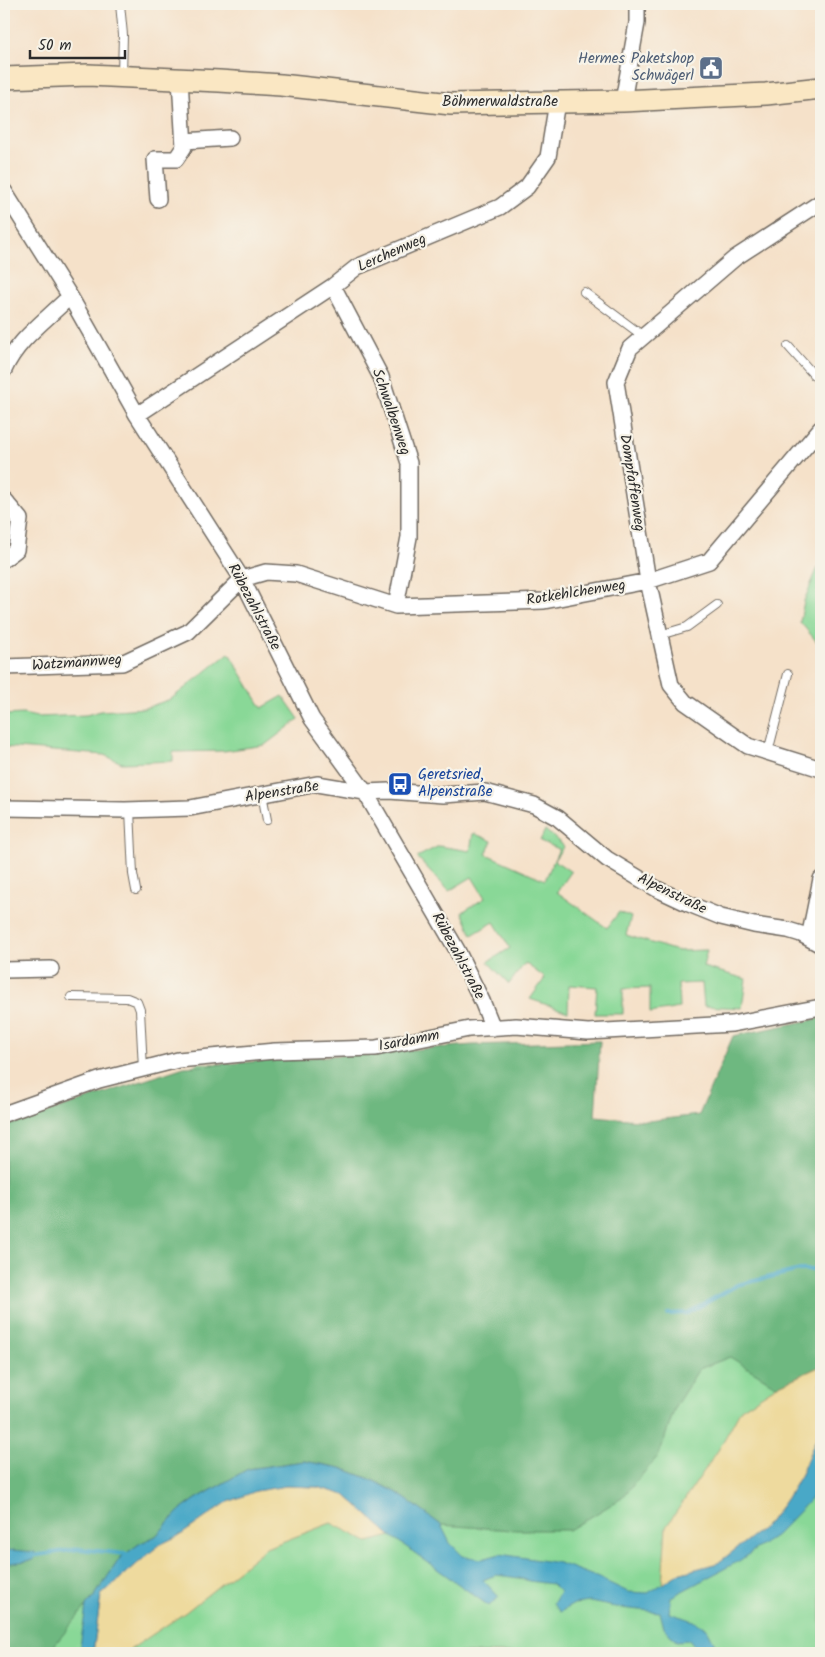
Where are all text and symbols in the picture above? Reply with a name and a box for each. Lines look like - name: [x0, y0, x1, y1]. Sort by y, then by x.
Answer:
- scale bar: [30, 28, 125, 60]
- text: 50 m: [38, 34, 72, 58]
- place label: Hermes Paketshop Schwägerl: [578, 47, 694, 88]
- public building icon: Hermes Paketshop Schwägerl: [698, 55, 724, 81]
- street label: Böhmerwaldstraße: [442, 90, 558, 114]
- street label: Lerchenweg: [354, 227, 430, 279]
- street label: Schwalbenweg: [365, 366, 417, 458]
- street label: Dompfaffenweg: [612, 433, 652, 533]
- street label: Rübezahlstraße: [221, 559, 287, 655]
- street label: Rotkehlchenweg: [525, 573, 627, 613]
- street label: Watzmannweg: [31, 648, 123, 678]
- place label: Geretsried, Alpenstraße: [418, 763, 493, 804]
- bus stop icon: Geretsried, Alpenstraße: [387, 771, 413, 797]
- street label: Alpenstraße: [243, 774, 321, 810]
- street label: Alpenstraße: [633, 867, 711, 921]
- street label: Rübezahlstraße: [425, 908, 491, 1004]
- street label: Isardamm: [377, 1023, 441, 1059]

